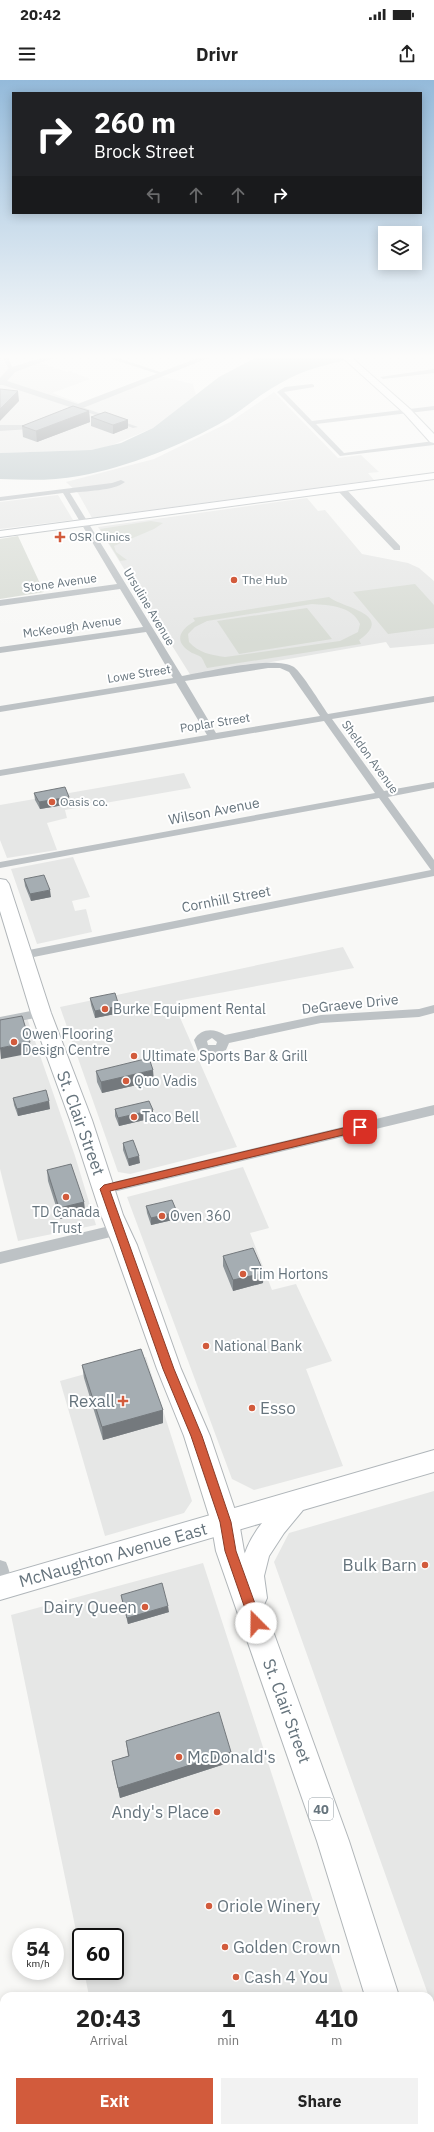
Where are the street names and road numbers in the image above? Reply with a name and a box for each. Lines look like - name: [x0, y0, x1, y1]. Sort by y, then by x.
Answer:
- street label: Ursuline Avenue: [120, 565, 179, 649]
- street label: Stone Avenue: [22, 570, 98, 595]
- street label: McKeough Avenue: [22, 612, 123, 641]
- street label: Lowe Street: [106, 661, 172, 686]
- street label: Poplar Street: [179, 710, 251, 735]
- street label: Sheldon Avenue: [339, 717, 402, 797]
- street label: Wilson Avenue: [167, 793, 261, 829]
- street label: Cornhill Street: [180, 882, 272, 916]
- street label: DeGraeve Drive: [301, 990, 400, 1018]
- street label: St. Clair Street: [52, 1068, 110, 1178]
- street label: McNaughton Avenue East: [16, 1518, 210, 1592]
- street label: St. Clair Street: [258, 1656, 316, 1766]
- road number: 40: [309, 1798, 333, 1820]

